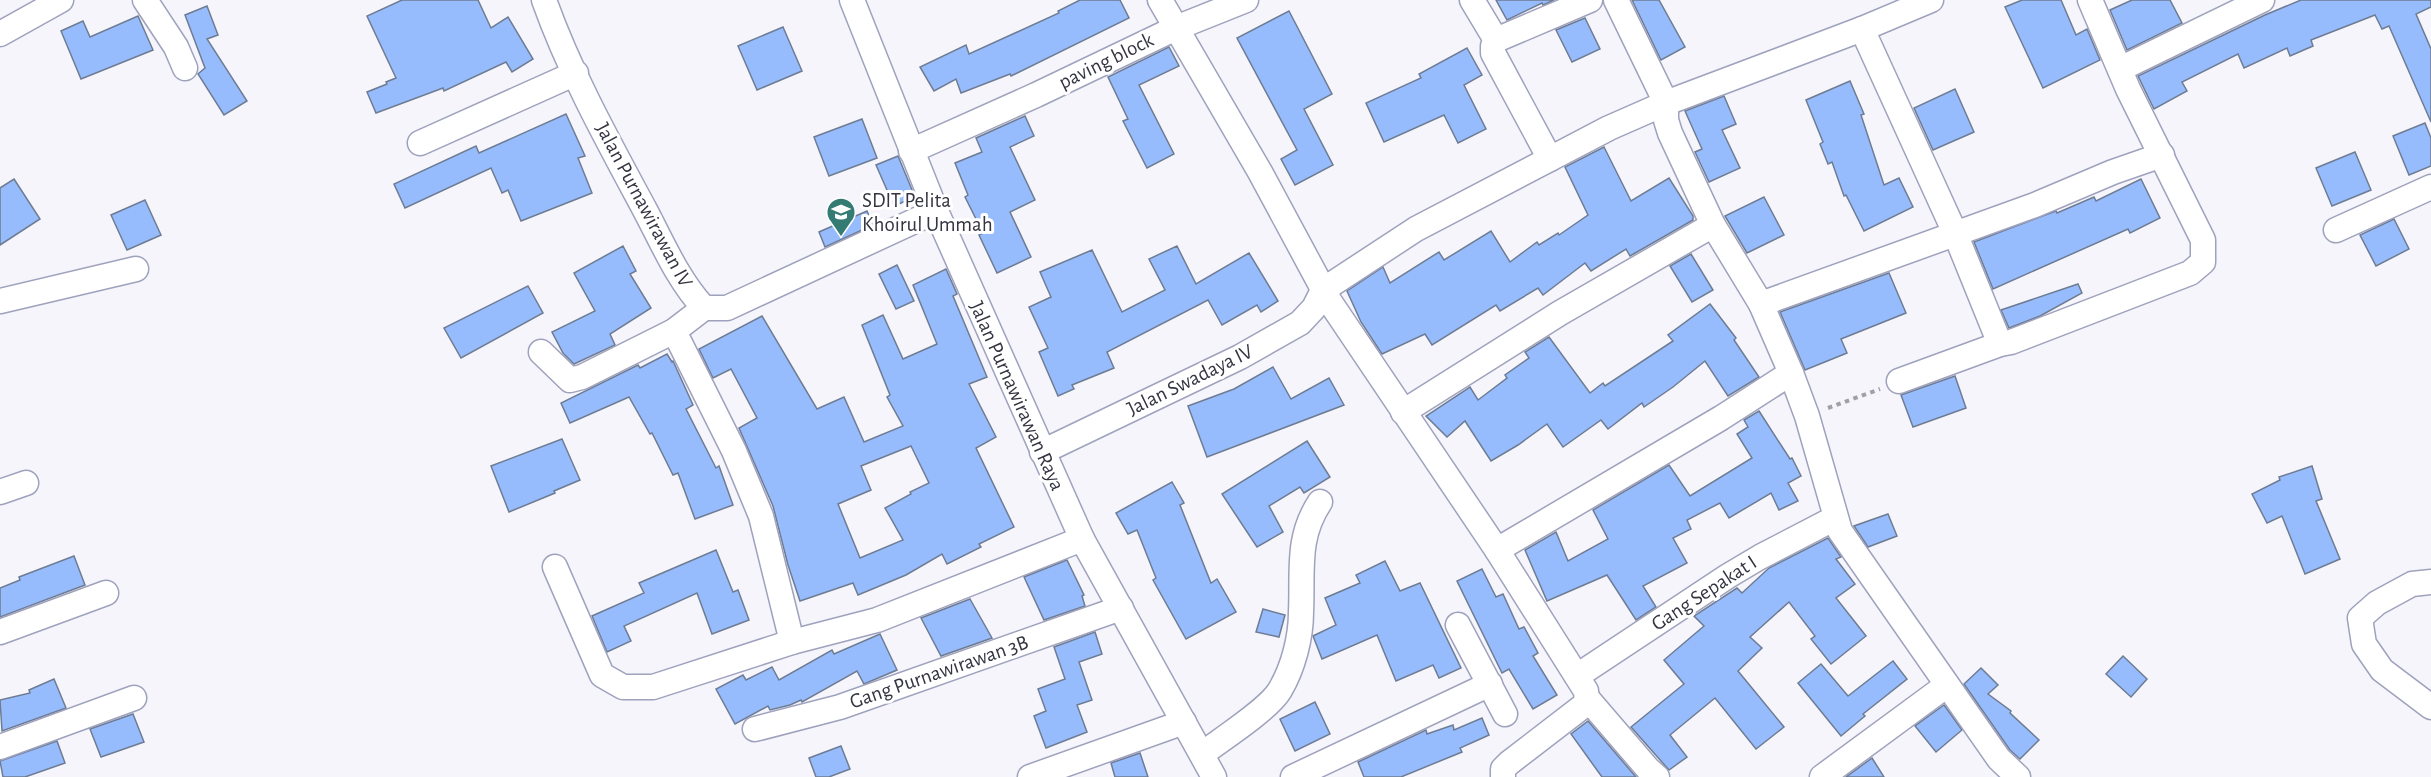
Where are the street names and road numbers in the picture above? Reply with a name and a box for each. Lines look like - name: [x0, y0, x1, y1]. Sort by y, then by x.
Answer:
- street label: paving block: [1055, 29, 1157, 93]
- street label: Jalan Purnawirawan IV: [592, 119, 696, 291]
- street label: Jalan Purnawirawan Raya: [966, 298, 1068, 494]
- street label: Jalan Swadaya IV: [1124, 340, 1256, 419]
- street label: Gang Sepakat I: [1648, 551, 1760, 635]
- street label: Gang Purnawirawan 3B: [847, 632, 1031, 712]

